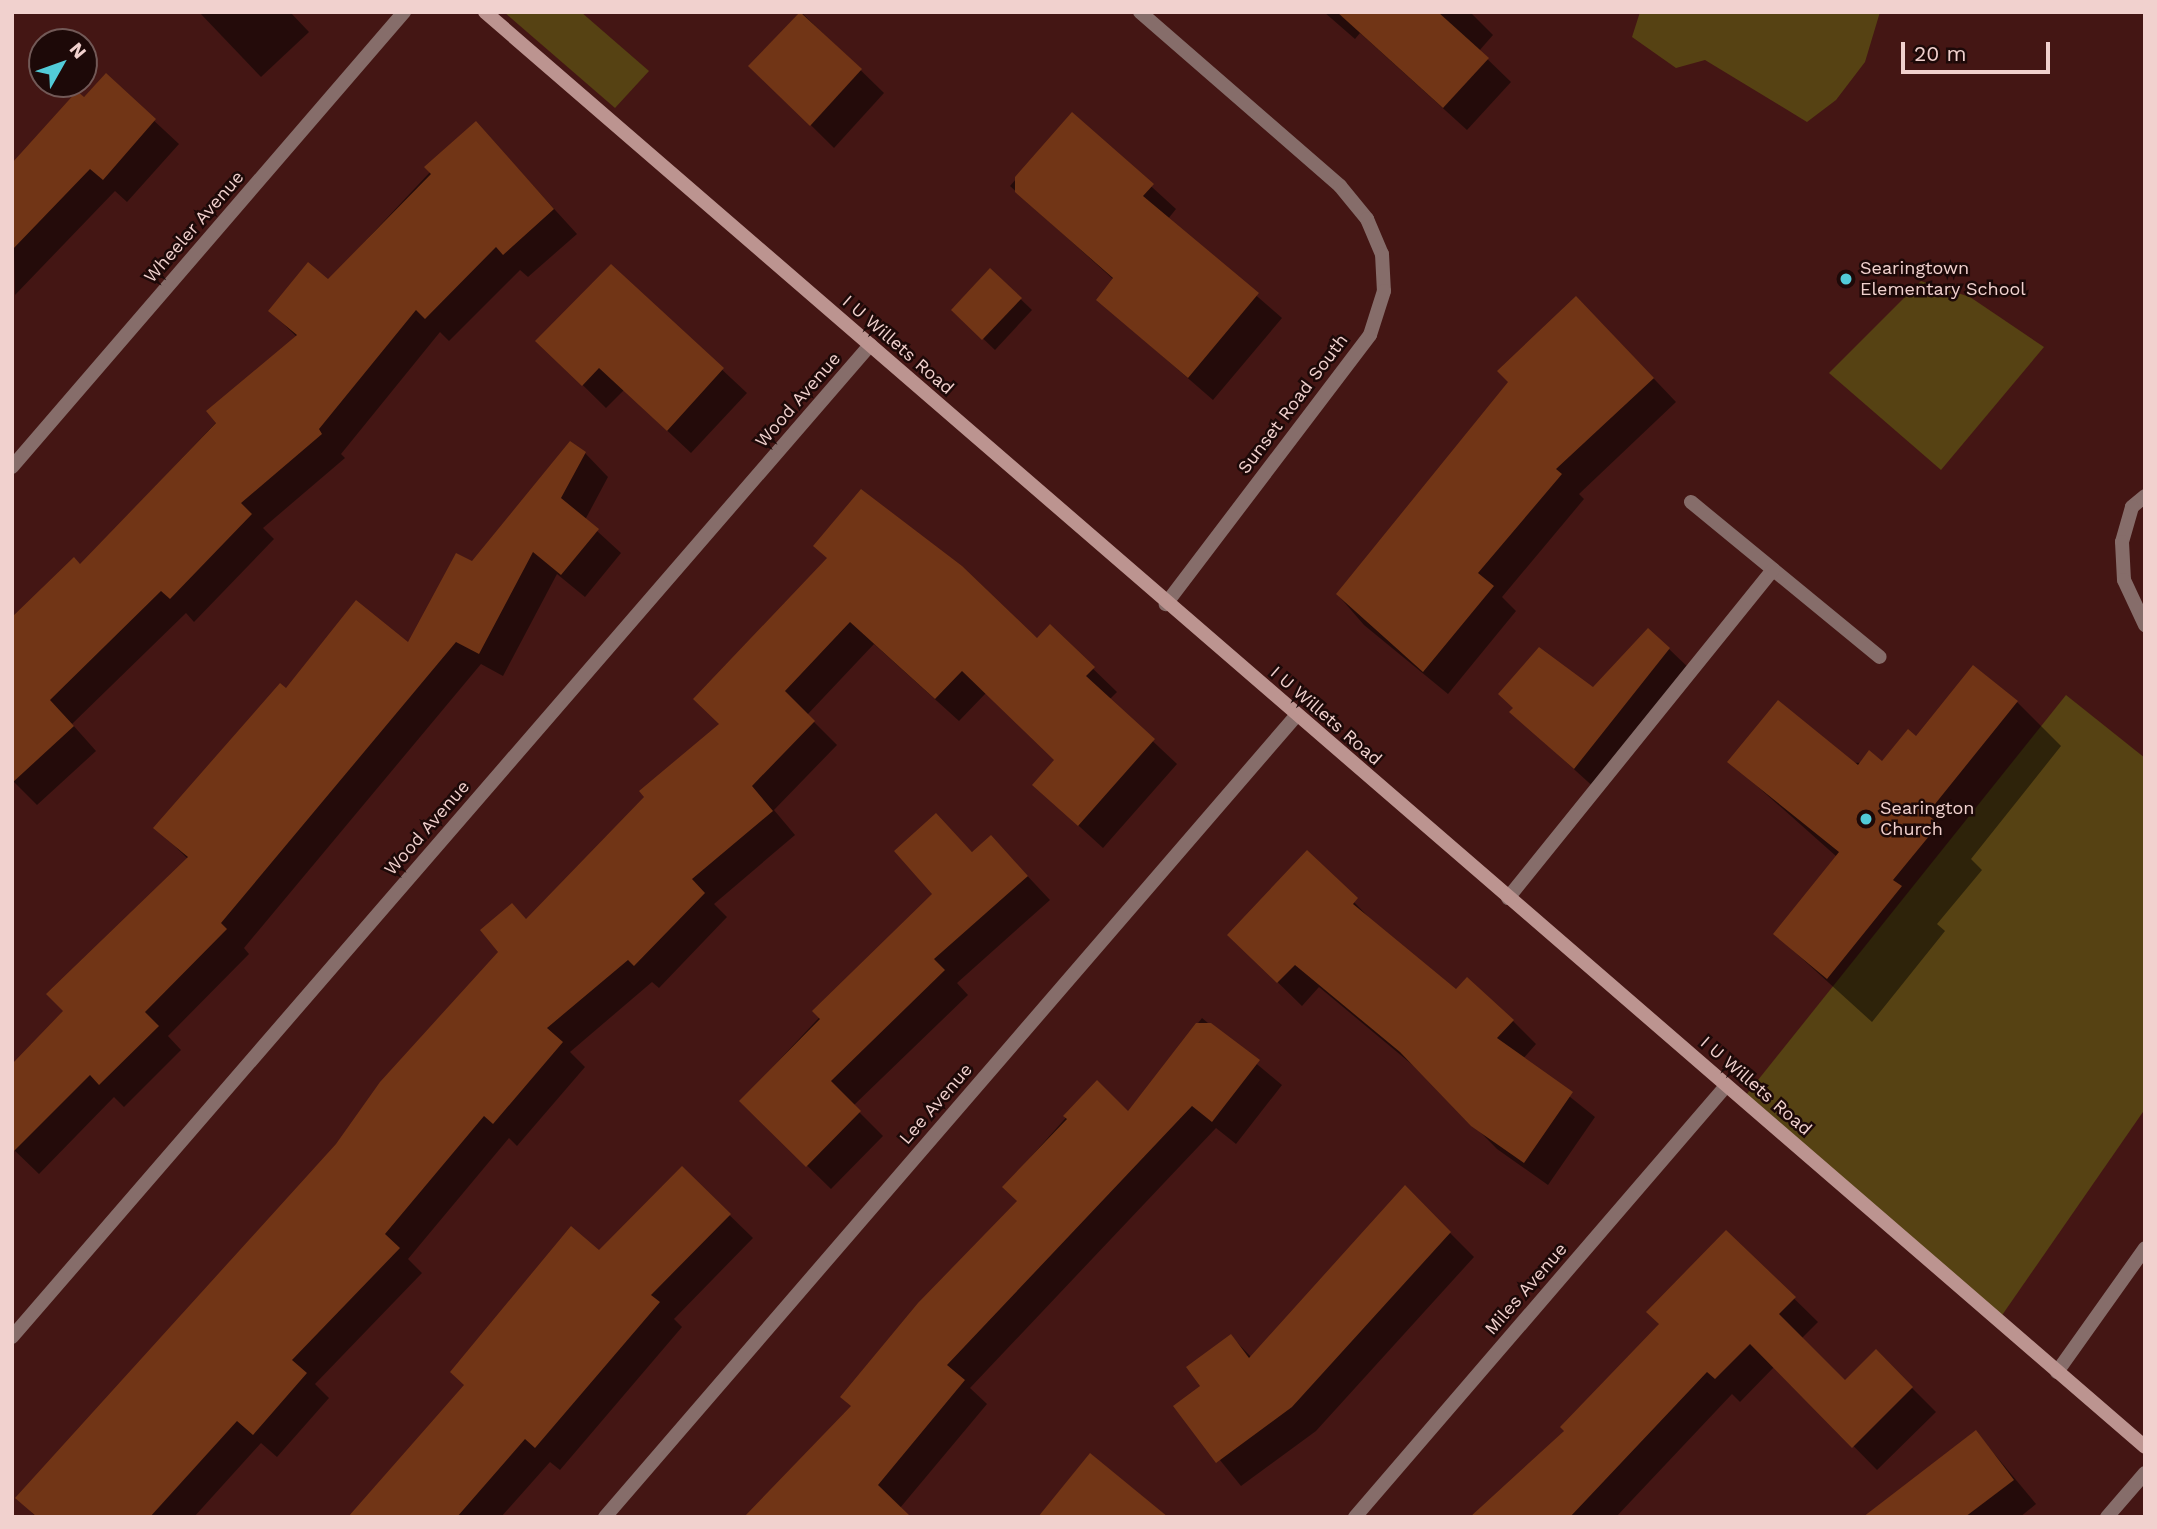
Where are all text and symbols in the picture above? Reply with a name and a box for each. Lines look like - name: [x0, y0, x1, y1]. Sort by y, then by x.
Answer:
- north arrow: [28, 28, 98, 98]
- scale bar: [1905, 28, 2054, 72]
- text: N: [65, 38, 91, 63]
- text: 20 m: [1914, 41, 1966, 66]
- street label: Wheeler Avenue: [139, 166, 249, 288]
- place label: Searingtown Elementary School: [1860, 258, 2026, 300]
- marker: Searingtown Elementary School: [1838, 271, 1854, 287]
- street label: I U Willets Road: [838, 291, 958, 399]
- street label: Sunset Road South: [1233, 330, 1353, 478]
- street label: Wood Avenue: [751, 348, 845, 452]
- street label: I U Willets Road: [1266, 662, 1386, 770]
- street label: Wood Avenue: [380, 776, 474, 880]
- place label: Searington Church: [1880, 798, 1974, 840]
- marker: Searington Church: [1858, 811, 1874, 827]
- street label: I U Willets Road: [1696, 1032, 1816, 1140]
- street label: Lee Avenue: [895, 1059, 977, 1149]
- street label: Miles Avenue: [1480, 1238, 1572, 1340]

